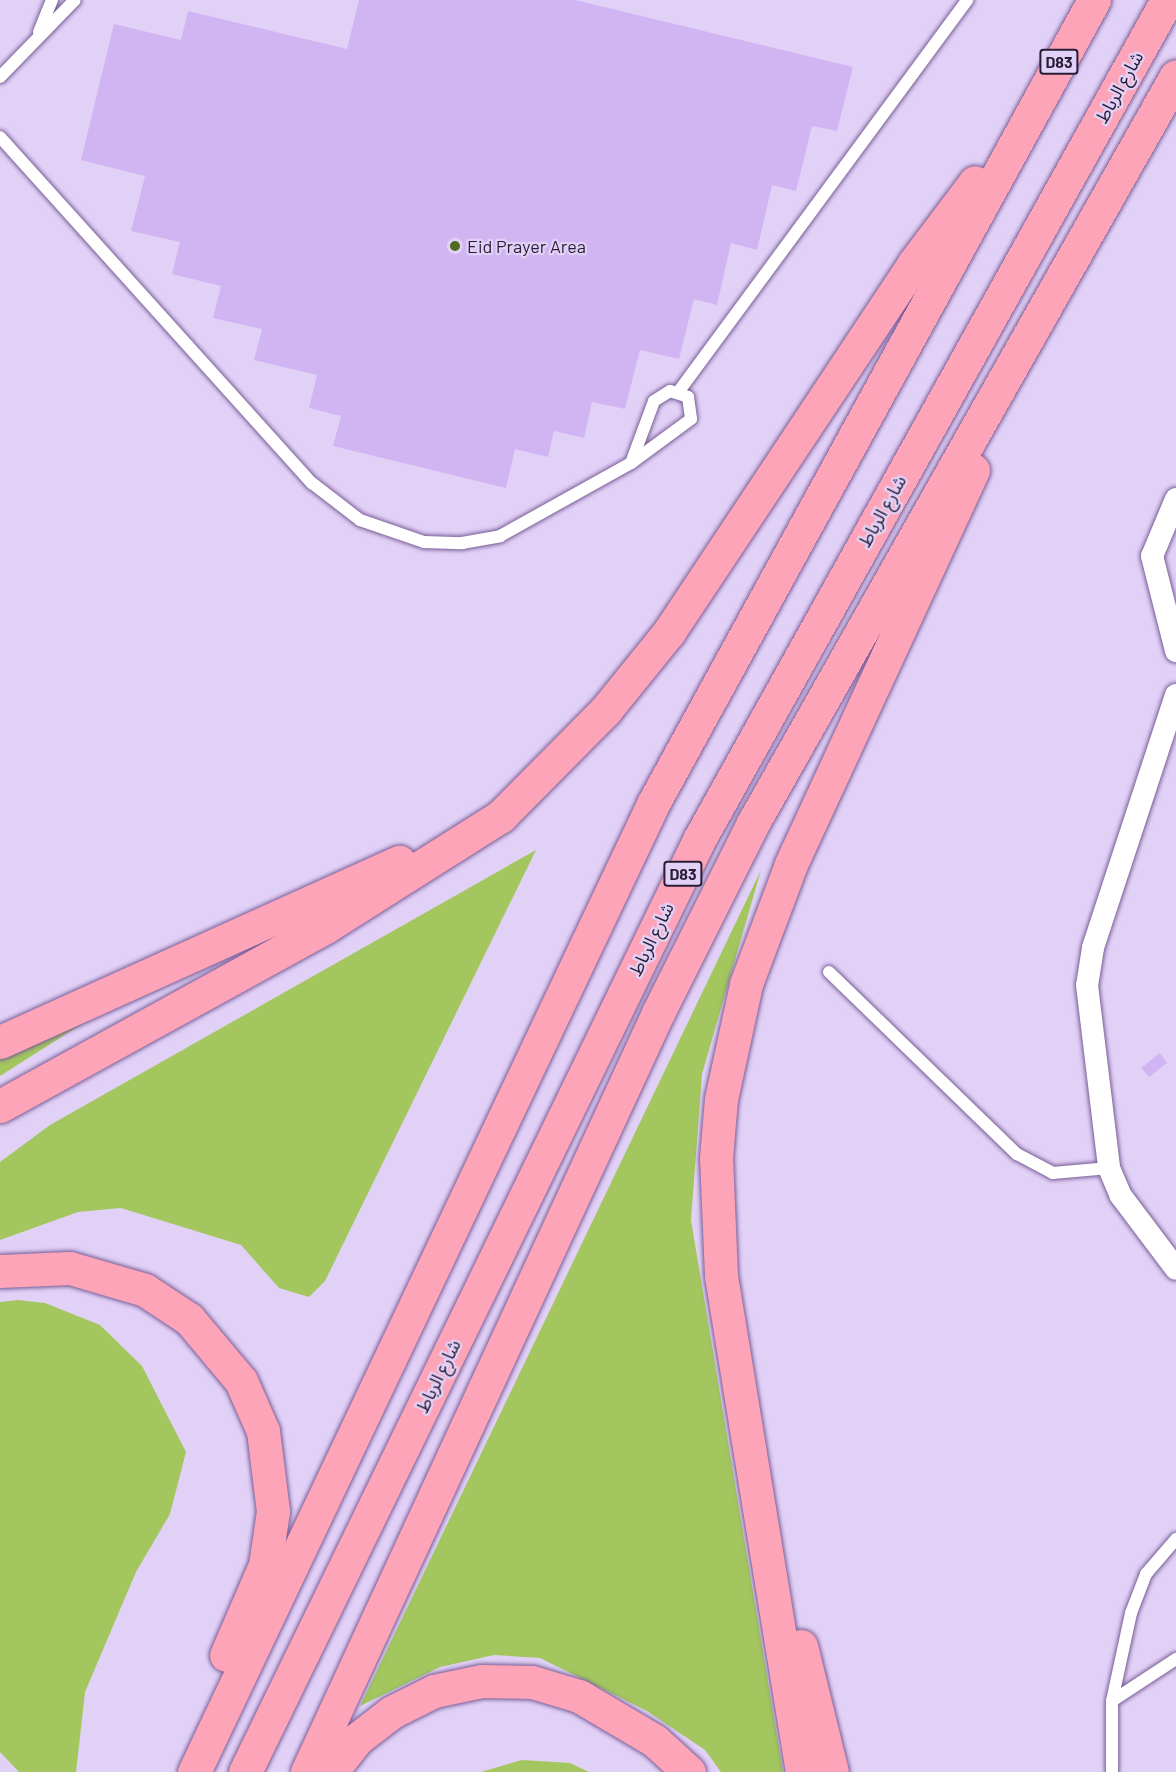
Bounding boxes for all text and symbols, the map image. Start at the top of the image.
street label: شارع الرباط [1091,47,1147,127]
road number: D83 [1038,49,1080,75]
place label: Eid Prayer Area [467,235,586,257]
marker: Eid Prayer Area [448,239,462,253]
street label: شارع الرباط [854,471,910,551]
road number: D83 [662,861,704,887]
street label: شارع الرباط [624,899,678,979]
street label: شارع الرباط [411,1336,465,1416]

